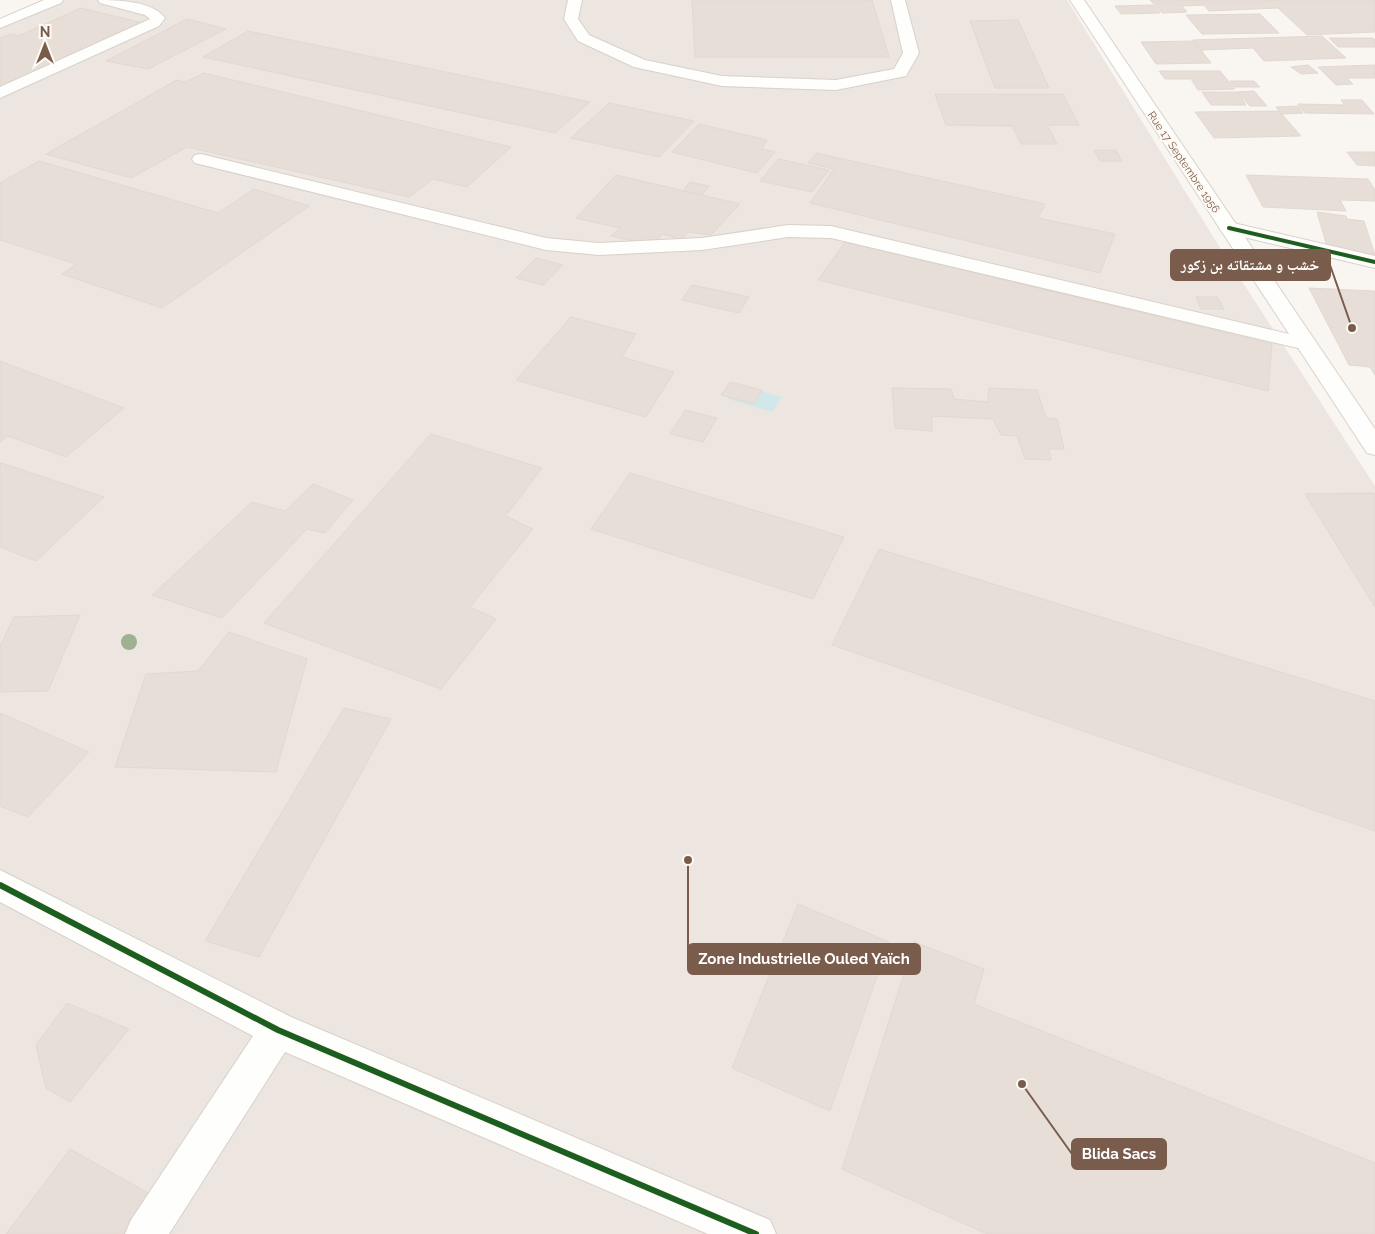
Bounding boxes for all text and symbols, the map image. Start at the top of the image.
north arrow [20,20,70,70]
text: N [40,24,50,40]
street label: Rue 17 Septembre 1956 [1145,109,1223,216]
callout: خشب و مشتقاته بن زكور [1171,250,1330,280]
text: خشب و مشتقاته بن زكور [1180,256,1319,274]
callout: Zone Industrielle Ouled Yaïch [688,944,920,974]
text: Zone Industrielle Ouled Yaïch [698,950,910,968]
callout: Blida Sacs [1072,1139,1166,1169]
text: Blida Sacs [1082,1145,1156,1163]

